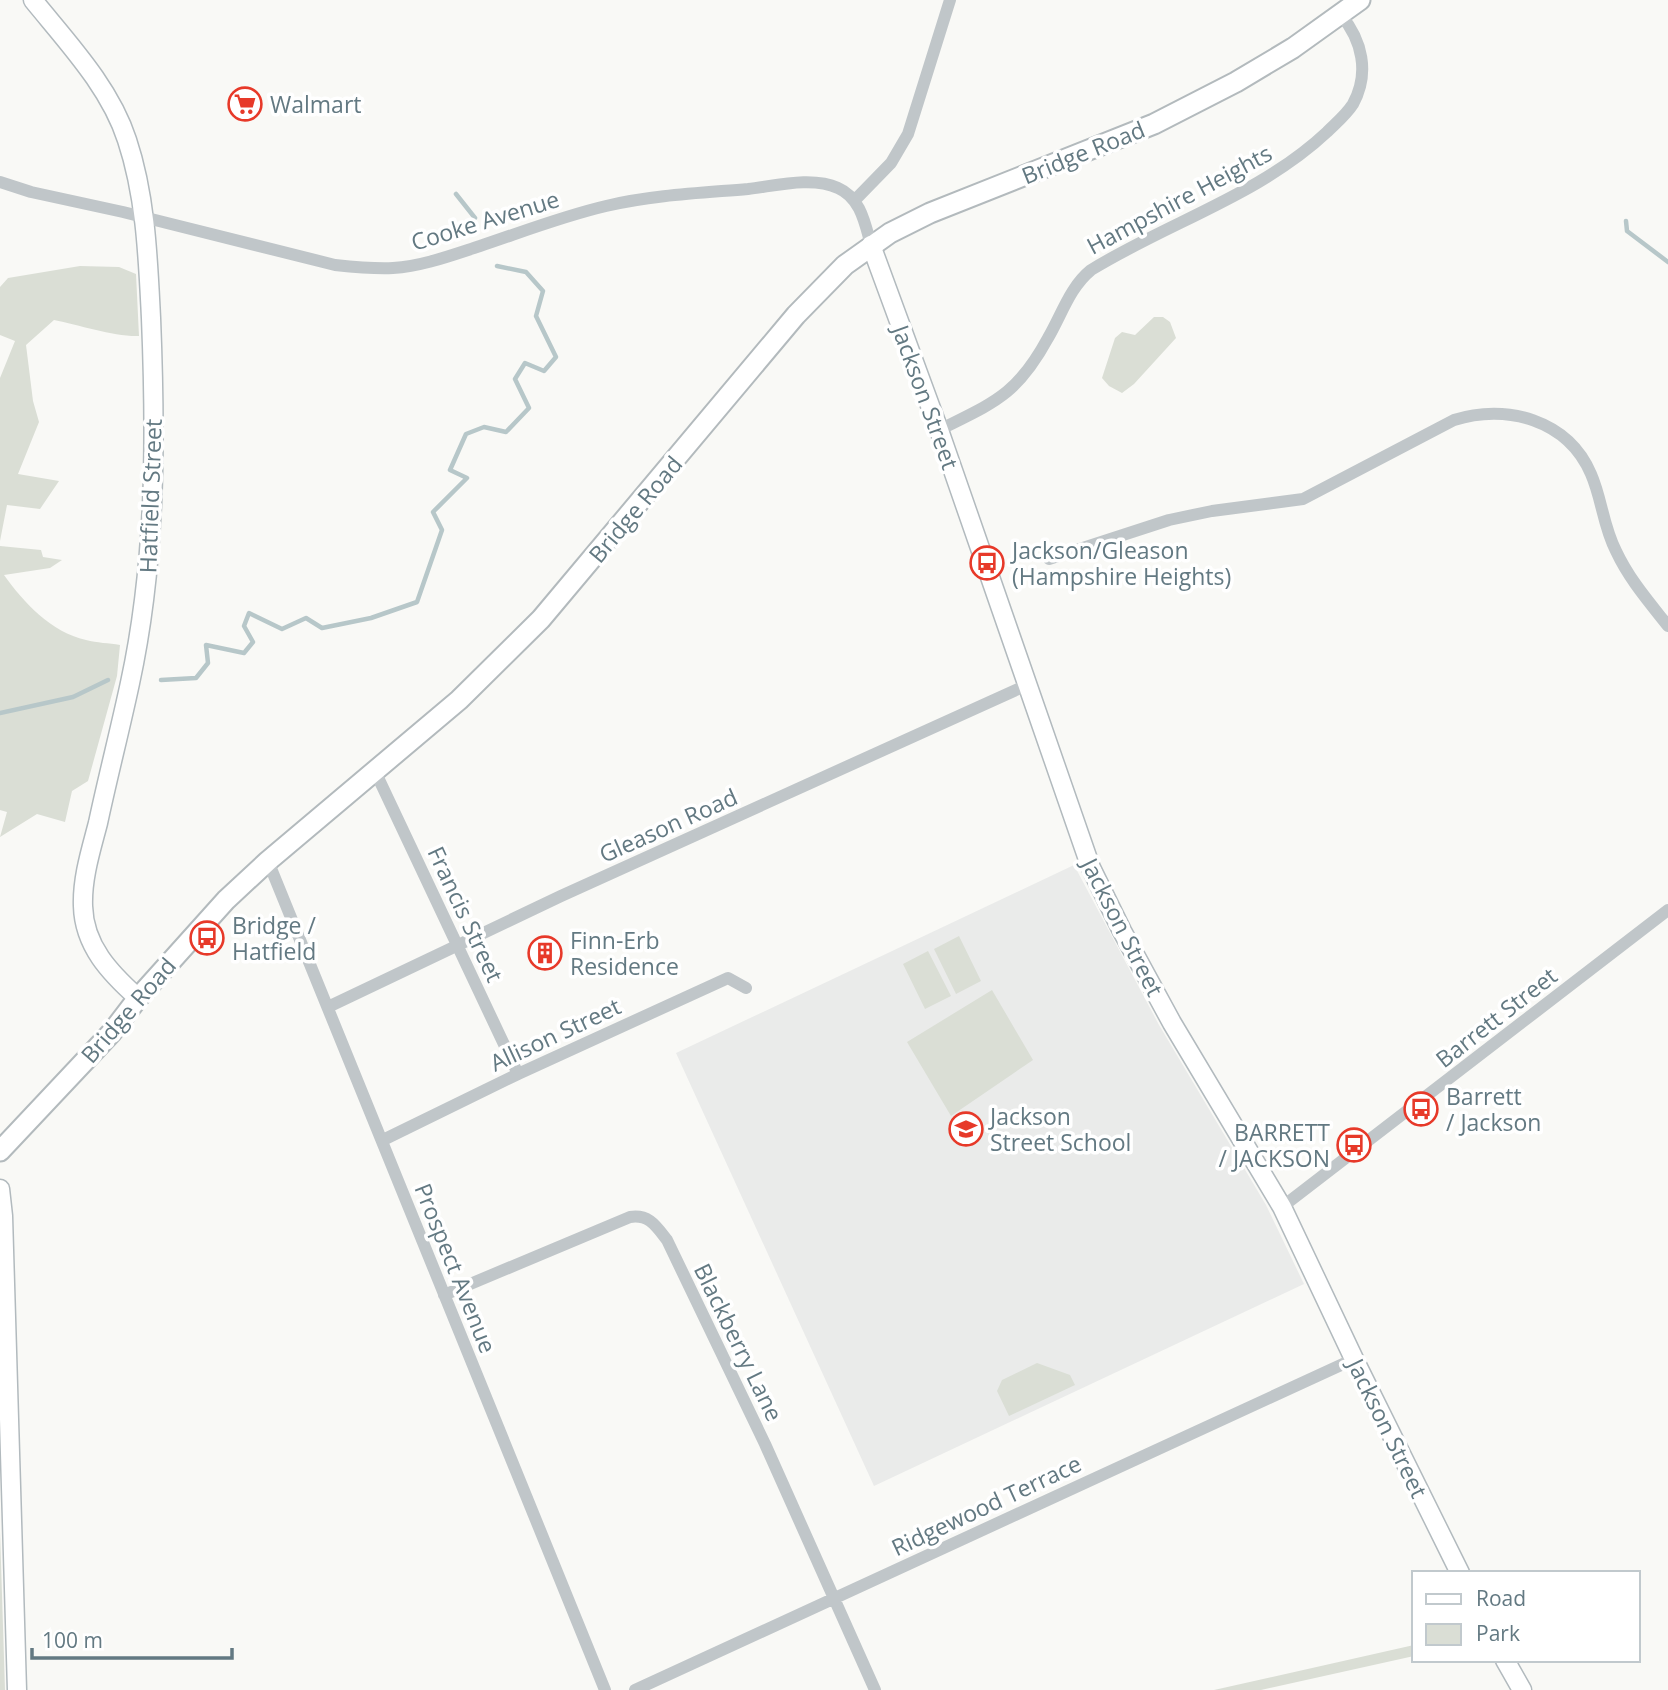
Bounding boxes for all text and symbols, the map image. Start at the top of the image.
supermarket icon: Walmart [226,85,264,123]
place label: Walmart [270,88,362,120]
street label: Bridge Road [1017,113,1149,191]
street label: Hampshire Heights [1081,137,1277,261]
street label: Cooke Avenue [407,182,563,258]
street label: Jackson Street [884,319,967,474]
street label: Hatfield Street [131,418,169,574]
street label: Bridge Road [581,449,689,569]
place label: Jackson/Gleason (Hampshire Heights) [1010,534,1231,592]
bus stop icon: Jackson/Gleason (Hampshire Heights) [968,544,1006,582]
street label: Gleason Road [594,780,742,870]
street label: Francis Street [421,841,511,987]
street label: Jackson Street [1074,851,1172,1002]
place label: Bridge / Hatfield [232,909,317,967]
bus stop icon: Bridge / Hatfield [188,919,226,957]
place label: Finn-Erb Residence [570,924,679,982]
building icon: Finn-Erb Residence [526,934,564,972]
street label: Bridge Road [73,950,183,1070]
street label: Barrett Street [1429,959,1563,1075]
street label: Allison Street [484,990,626,1078]
place label: Barrett / Jackson [1446,1080,1541,1138]
bus stop icon: Barrett / Jackson [1402,1090,1440,1128]
place label: Jackson Street School [988,1100,1131,1158]
school or university icon: Jackson Street School [947,1110,985,1148]
place label: BARRETT / JACKSON [1218,1116,1330,1174]
bus stop icon: BARRETT / JACKSON [1335,1126,1373,1164]
street label: Prospect Avenue [407,1178,505,1358]
street label: Blackberry Lane [687,1258,791,1426]
street label: Jackson Street [1340,1351,1436,1503]
street label: Ridgewood Terrace [886,1447,1086,1563]
legend [1412,1571,1640,1662]
text: Road [1476,1584,1526,1612]
scale bar [32,1616,231,1660]
text: Park [1476,1619,1520,1647]
text: 100 m [42,1626,103,1654]

